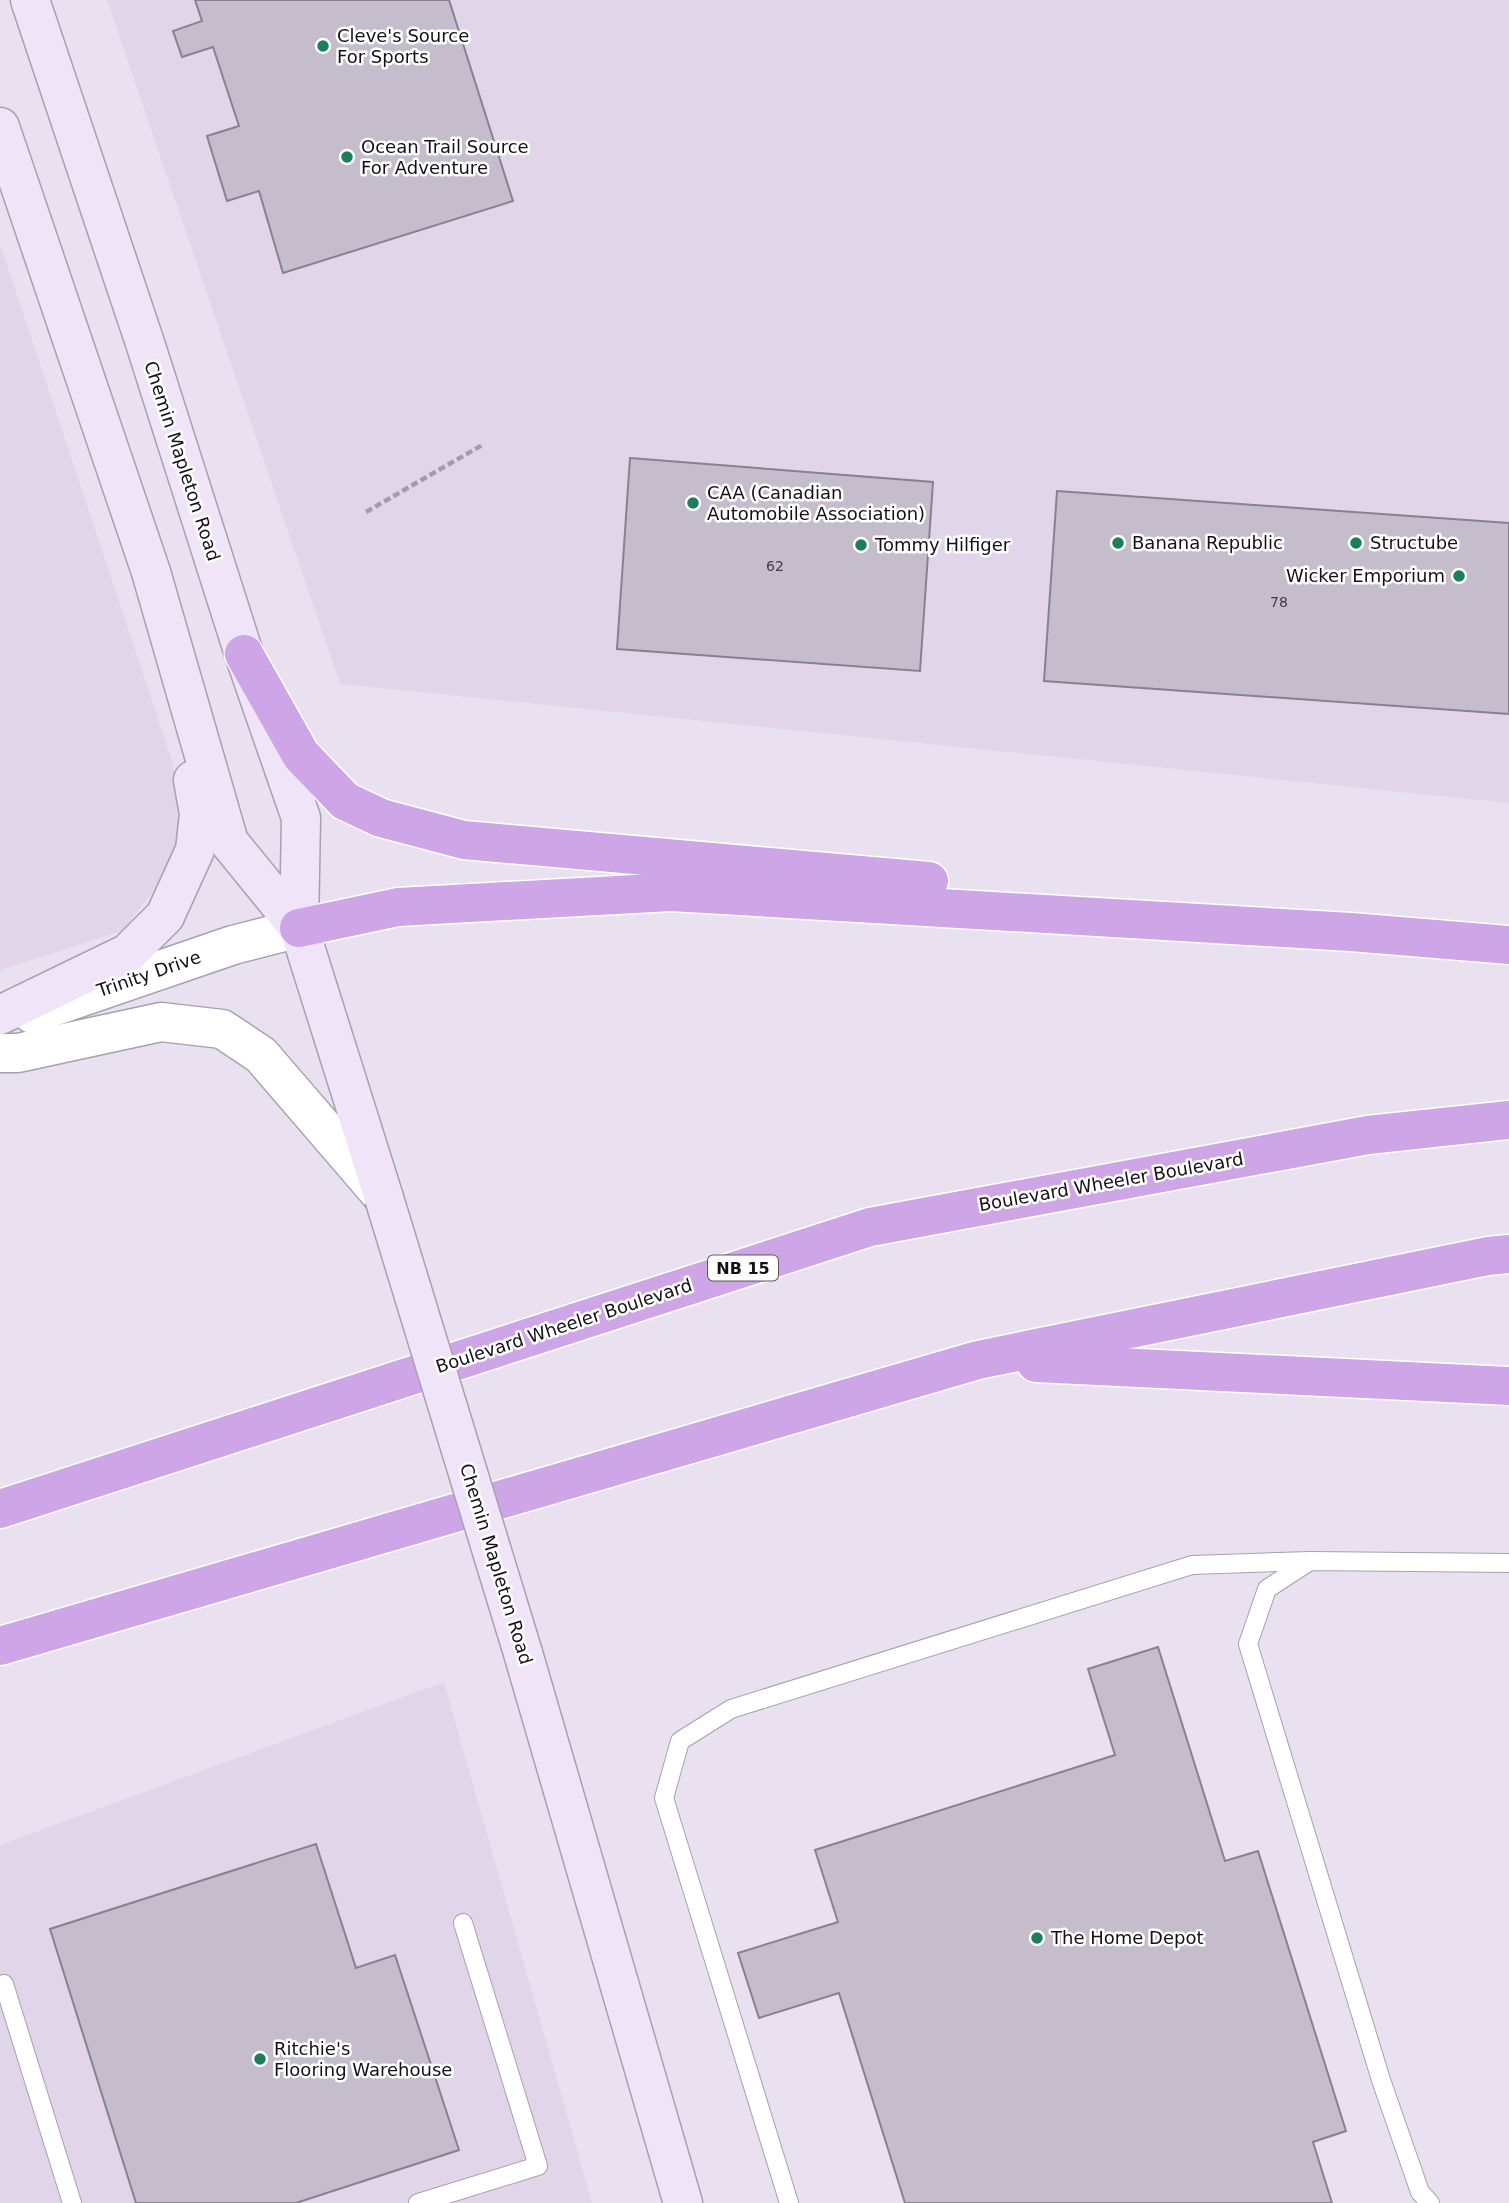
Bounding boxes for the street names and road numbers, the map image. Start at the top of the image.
street label: Chemin Mapleton Road [140,358,225,564]
street label: Trinity Drive [93,946,204,1001]
street label: Boulevard Wheeler Boulevard [977,1148,1245,1215]
road number: NB 15 [708,1256,778,1280]
street label: Boulevard Wheeler Boulevard [433,1274,695,1377]
street label: Chemin Mapleton Road [456,1461,537,1667]

